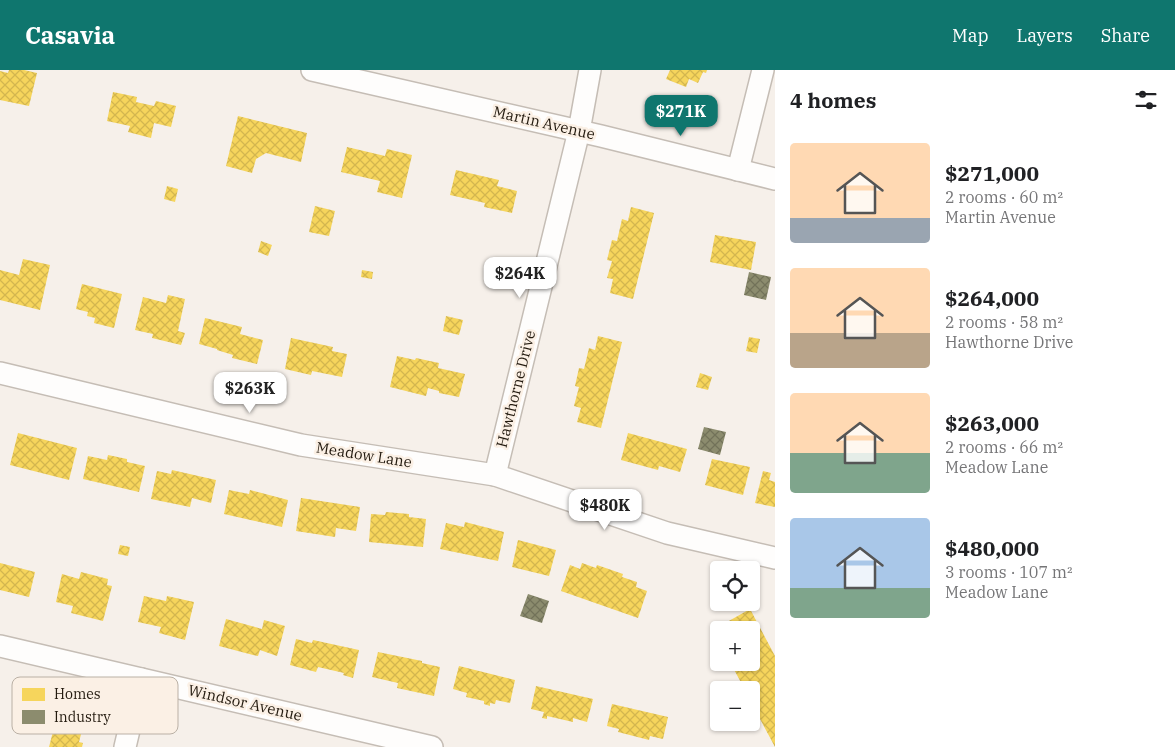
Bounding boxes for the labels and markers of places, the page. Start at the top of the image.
pin: $271K [646,94,716,137]
pin: $264K [485,256,555,299]
pin: $263K [215,372,285,414]
pin: $480K [570,488,640,531]

